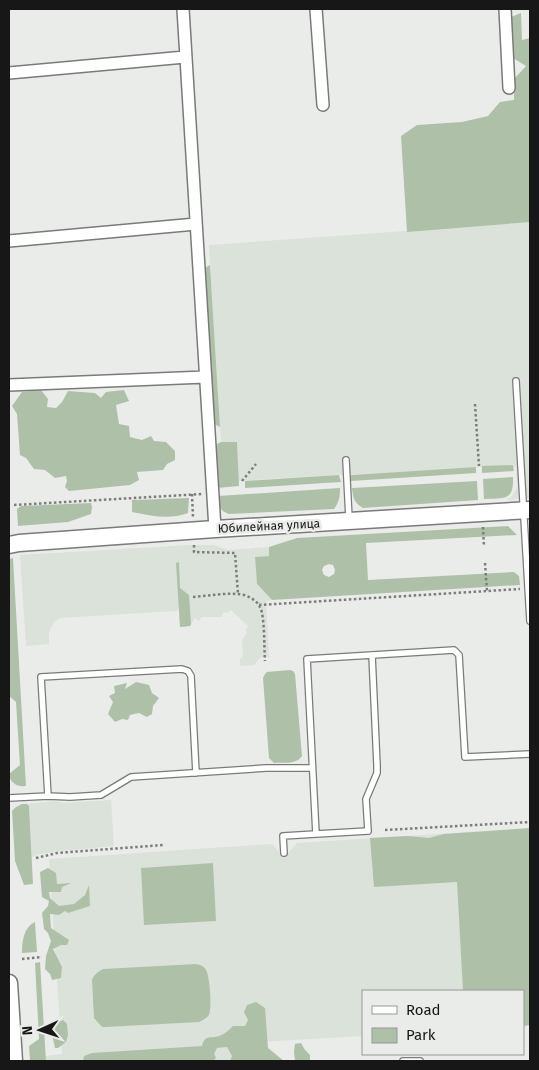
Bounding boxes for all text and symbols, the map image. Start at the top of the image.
street label: Юбилейная улица [217,516,321,536]
legend [362,990,524,1055]
text: Road [406,1001,441,1019]
north arrow [15,1005,65,1055]
text: N [19,1026,36,1036]
text: Park [406,1026,436,1044]

